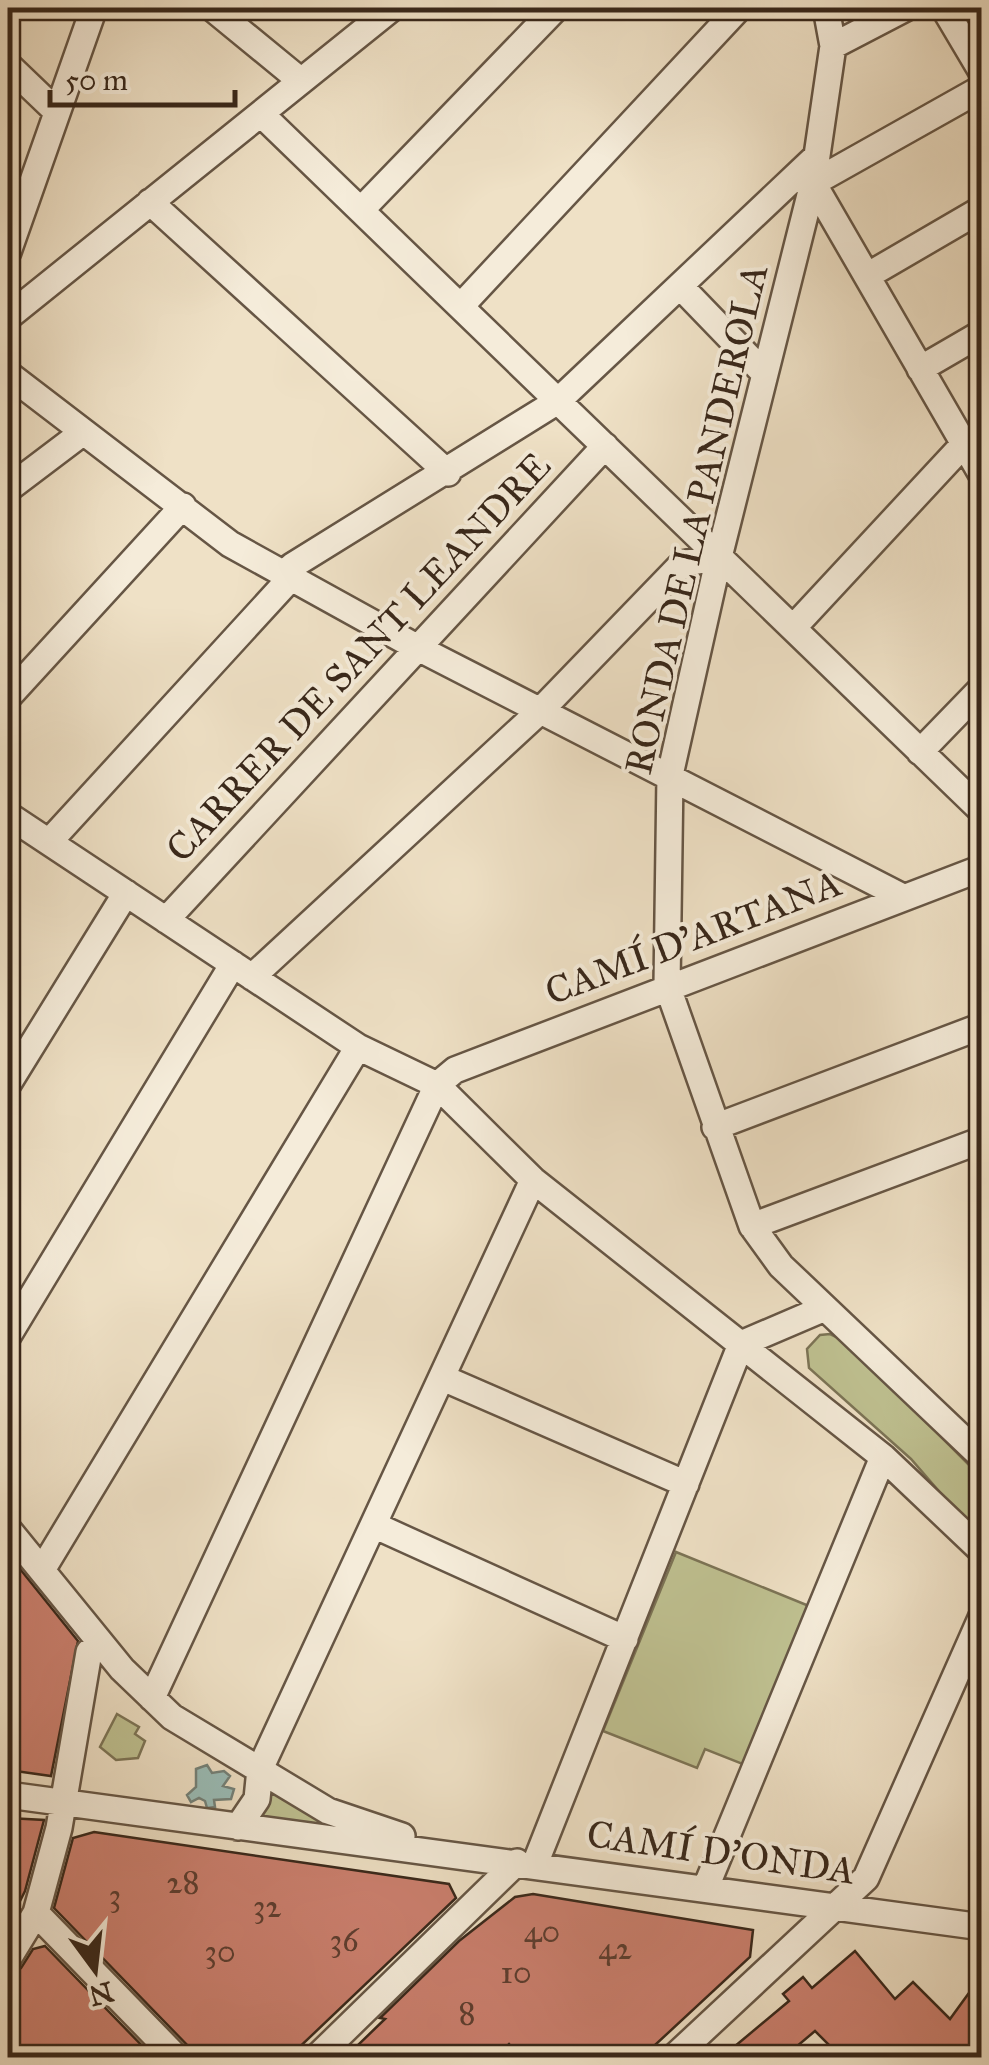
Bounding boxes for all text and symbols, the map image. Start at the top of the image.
scale bar [50,45,235,107]
text: 50 m [65,62,128,98]
street label: RONDA DE LA PANDEROLA [615,259,777,779]
street label: CARRER DE SANT LEANDRE [156,443,560,871]
street label: CAMÍ D'ARTANA [538,858,848,1015]
street label: CAMÍ D'ONDA [584,1809,859,1894]
house number: 28 [167,1863,199,1902]
house number: 3 [109,1876,121,1915]
house number: 32 [253,1887,282,1926]
house number: 40 [524,1912,560,1951]
north arrow [45,1920,145,2020]
house number: 36 [329,1921,360,1960]
house number: 42 [598,1929,632,1968]
house number: 30 [204,1932,236,1971]
house number: 10 [500,1953,532,1992]
text: N [85,1974,117,2014]
house number: 8 [458,1994,476,2033]

